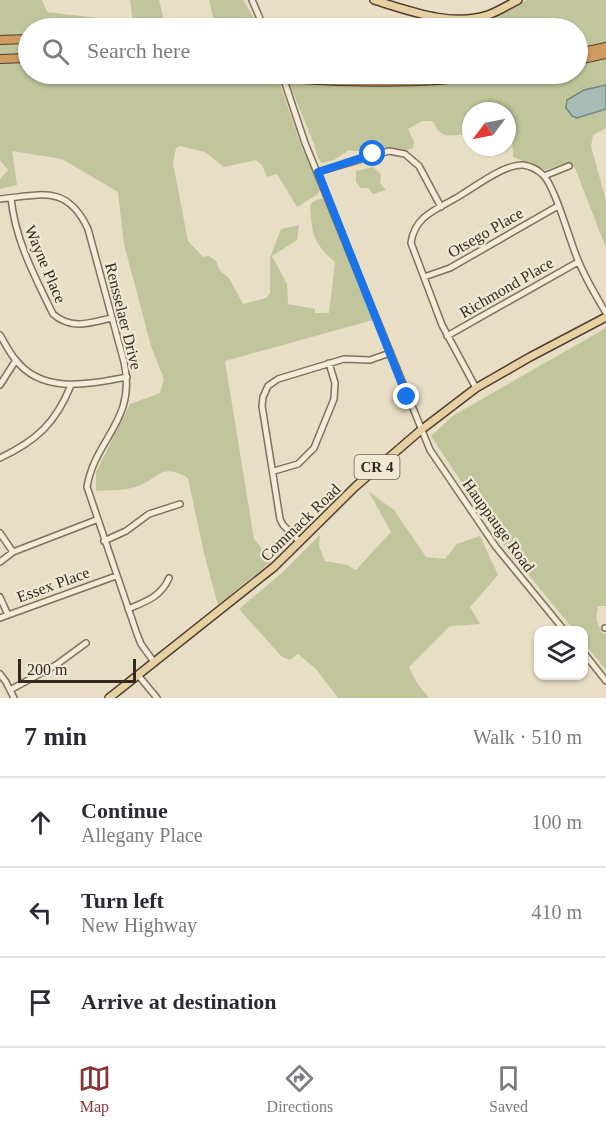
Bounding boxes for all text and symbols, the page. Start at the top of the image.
search box [18,18,588,84]
icon: search [39,35,72,68]
text: Search here [87,38,190,63]
north arrow [462,102,516,156]
route start [359,140,385,166]
street label: Otsego Place [445,204,526,262]
street label: Wayne Place [21,223,70,306]
street label: Richmond Place [456,254,556,321]
street label: Rensselaer Drive [102,261,145,371]
route end [393,383,419,409]
road number: CR 4 [354,455,400,479]
street label: Hauppauge Road [458,476,538,576]
street label: Commack Road [257,480,343,564]
street label: Essex Place [15,563,92,605]
map controls [534,626,588,680]
button: layers [534,626,588,680]
scale bar [18,656,136,684]
text: 200 m [27,661,67,678]
text: 7 min [24,722,87,751]
text: Walk · 510 m [473,726,582,748]
text: Continue [81,798,168,823]
icon: ahead [24,806,57,839]
text: 100 m [531,811,582,833]
text: Allegany Place [81,824,203,846]
text: Turn left [81,888,164,913]
icon: left [24,896,57,929]
text: 410 m [531,901,582,923]
text: New Highway [81,914,197,936]
icon: arrive [24,986,57,1019]
text: Arrive at destination [81,989,277,1014]
tab: Map [78,1062,111,1116]
tab: Directions [267,1062,333,1116]
tab: Saved [489,1062,528,1116]

